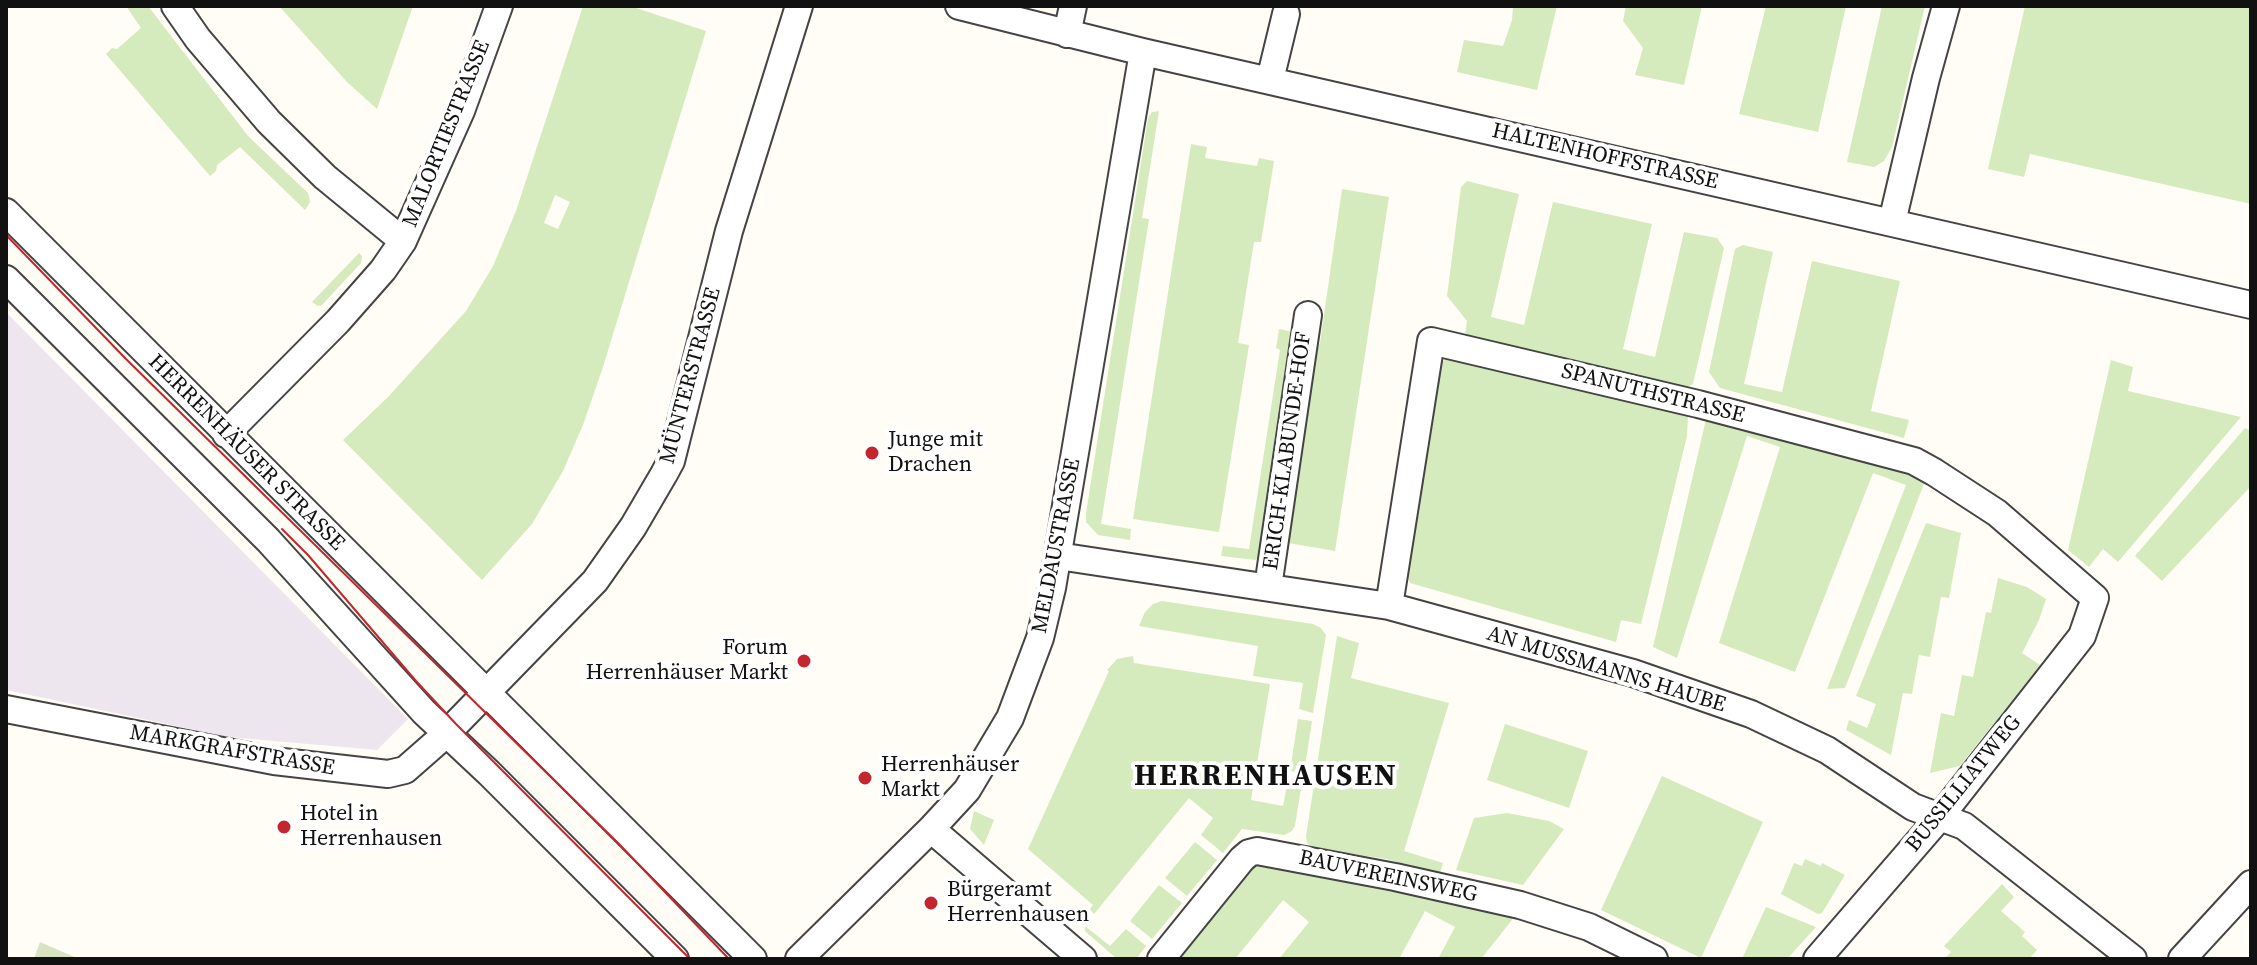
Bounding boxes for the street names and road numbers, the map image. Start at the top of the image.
street label: MALORTIESTRASSE [397,37,497,231]
street label: HALTENHOFFSTRASSE [1489,118,1721,196]
street label: MÜNTERSTRASSE [655,285,727,467]
street label: ERICH-KLABUNDE-HOF [1258,330,1318,572]
street label: HERRENHÄUSER STRASSE [142,349,350,557]
street label: SPANUTHSTRASSE [1558,358,1748,430]
street label: MELDAUSTRASSE [1027,456,1087,636]
street label: AN MUSSMANNS HAUBE [1483,621,1729,719]
street label: BUSSILLIATWEG [1901,710,2027,858]
street label: MARKGRAFSTRASSE [127,720,337,782]
street label: BAUVEREINSWEG [1296,845,1480,909]

